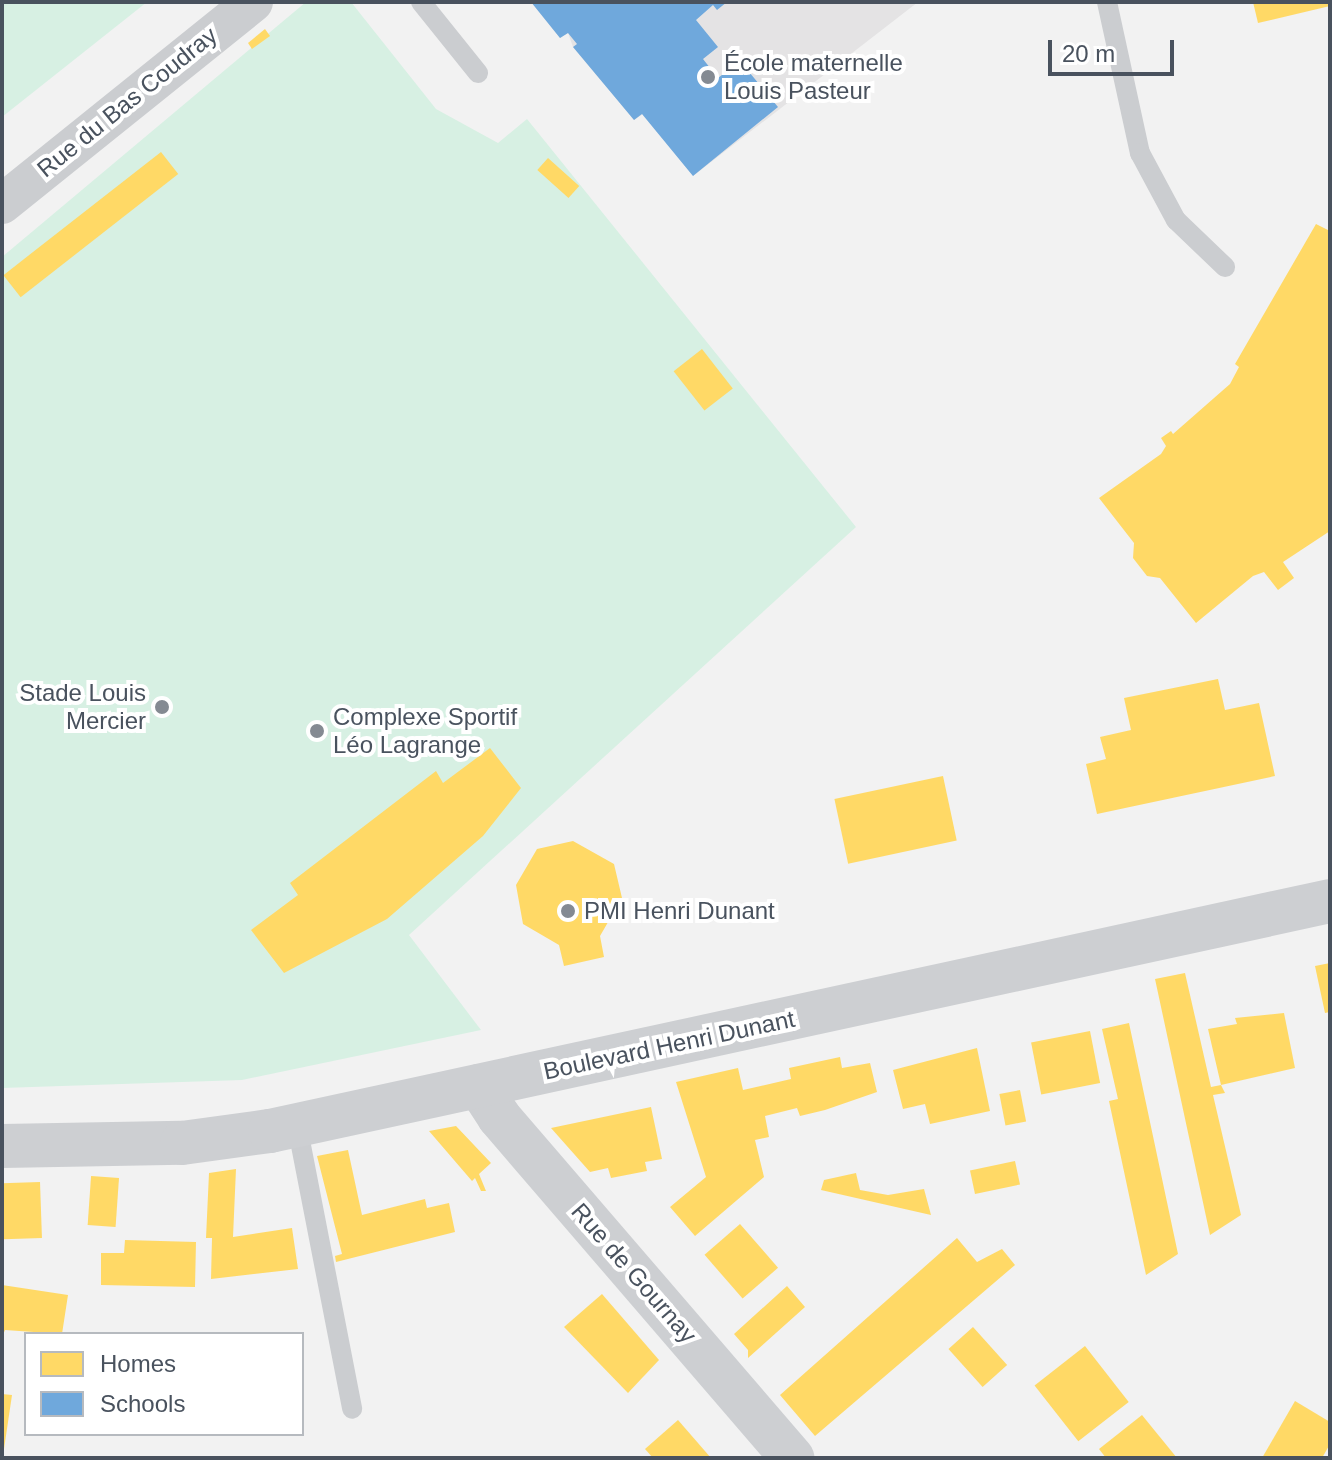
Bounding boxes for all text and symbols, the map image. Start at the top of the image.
street label: Rue du Bas Coudray [31,21,223,183]
scale bar [1052,24,1178,74]
text: 20 m [1062,40,1115,67]
place label: École maternelle Louis Pasteur [724,49,903,105]
marker: École maternelle Louis Pasteur [699,68,717,86]
place label: Stade Louis Mercier [19,679,146,735]
marker: Stade Louis Mercier [153,698,171,716]
place label: Complexe Sportif Léo Lagrange [333,703,517,759]
marker: Complexe Sportif Léo Lagrange [308,722,326,740]
place label: PMI Henri Dunant [584,897,775,925]
marker: PMI Henri Dunant [559,902,577,920]
street label: Boulevard Henri Dunant [541,1004,797,1086]
street label: Rue de Gournay [565,1197,703,1349]
legend [24,1332,304,1436]
text: Homes [100,1350,176,1377]
text: Schools [100,1390,185,1417]

